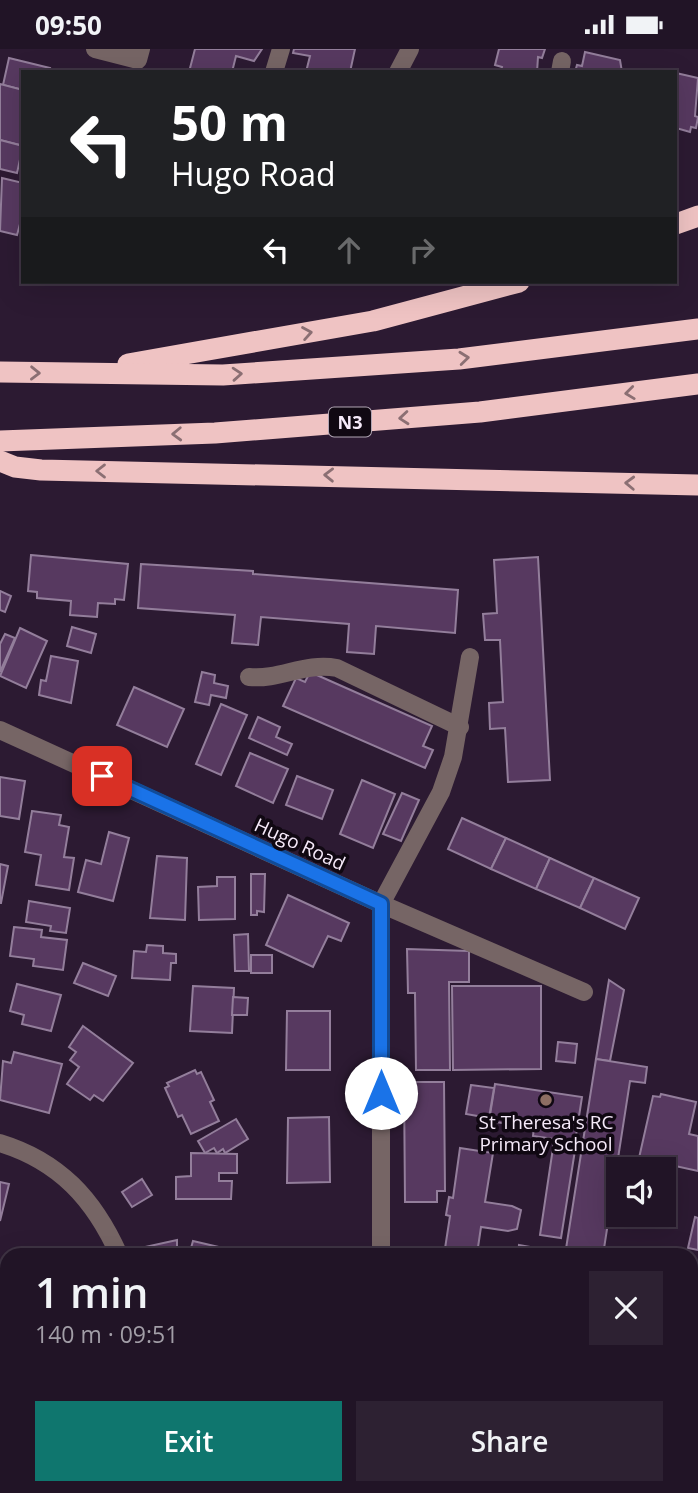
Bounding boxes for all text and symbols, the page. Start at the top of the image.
text: 09:50 [35,7,102,43]
text: 50 m [171,89,288,155]
icon: left [56,98,147,189]
text: Hugo Road [171,152,336,195]
icon: left [257,231,295,269]
icon: ahead [330,231,368,269]
icon: right [403,231,441,269]
one-way arrow [301,326,313,341]
one-way arrow [459,351,470,366]
one-way arrow [30,365,41,380]
one-way arrow [232,367,243,382]
one-way arrow [624,385,636,400]
road number: N3 [329,407,371,437]
one-way arrow [398,410,409,425]
one-way arrow [172,427,183,442]
one-way arrow [96,463,106,479]
one-way arrow [323,467,334,482]
one-way arrow [624,475,635,491]
pin [72,746,132,806]
icon: arrive [83,757,121,795]
street label: Hugo Road [250,812,350,876]
position arrow [344,1056,418,1130]
marker: St Theresa's RC Primary School [538,1092,554,1108]
place label: St Theresa's RC Primary School [479,1109,613,1157]
map controls [606,1157,676,1227]
button: sound [606,1157,676,1227]
text: 1 min [35,1263,148,1320]
button: close [589,1271,663,1345]
text: 140 m · 09:51 [35,1318,178,1350]
button: Exit [35,1401,342,1481]
button: Share [356,1401,663,1481]

